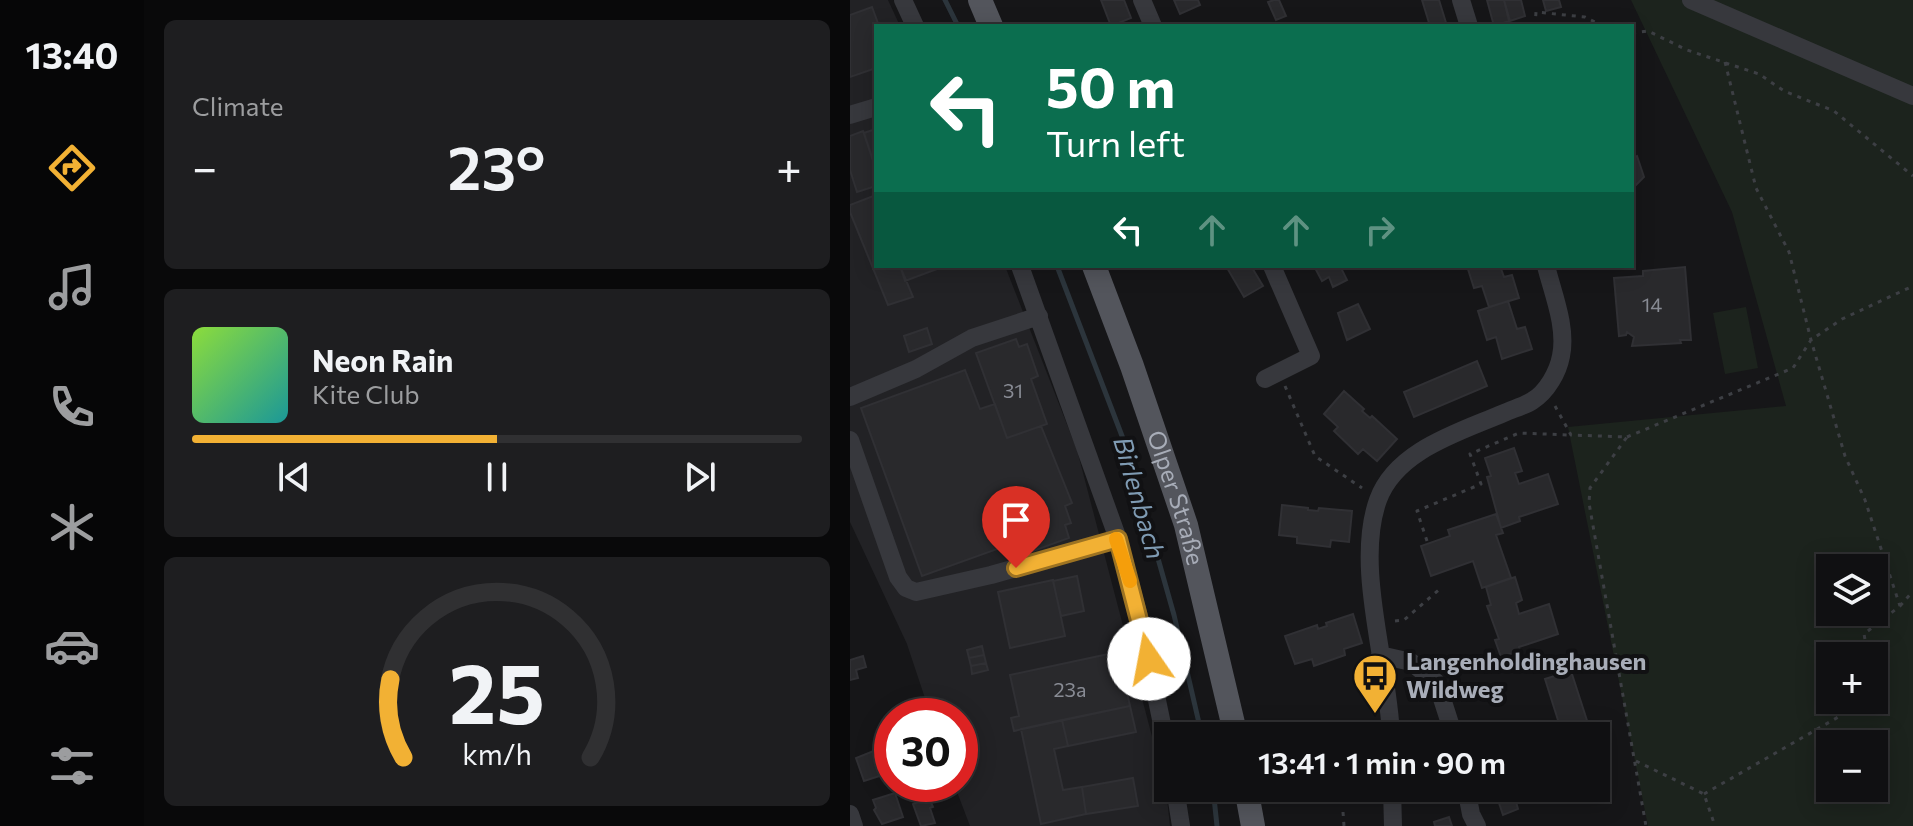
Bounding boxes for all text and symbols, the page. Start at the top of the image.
text: 13:40 [26,32,118,76]
text: 50 m [1046,51,1175,120]
icon: left [914,56,1018,160]
text: Climate [192,90,284,121]
text: Turn left [1046,120,1185,164]
text: 23° [448,129,546,202]
text: − [192,139,217,193]
text: + [776,139,802,193]
icon: directions [44,140,100,196]
icon: left [1106,208,1150,252]
icon: ahead [1190,208,1234,252]
icon: ahead [1274,208,1318,252]
icon: right [1358,208,1402,252]
icon: music [44,259,100,315]
house number: 14 [1642,292,1662,316]
text: Neon Rain [312,341,453,378]
text: Kite Club [312,378,420,409]
house number: 31 [1003,378,1023,402]
icon: phone [44,379,100,435]
street label: Olper Straße [1142,426,1211,568]
water label: Birlenbach [1108,433,1173,562]
icon: previous [272,455,316,499]
icon: pause [475,455,519,499]
icon: next [678,455,722,499]
pin [982,486,1050,568]
icon: arrive [994,498,1038,542]
icon: climate [44,499,100,555]
map controls [1816,554,1888,802]
button: layers [1816,554,1888,626]
position arrow [1107,617,1191,701]
icon: car [44,618,100,674]
text: 25 [449,638,545,740]
button: + [1816,642,1888,714]
place label: Langenholdinghausen Wildweg [1406,646,1646,703]
bus stop icon: Langenholdinghausen Wildweg [1351,652,1399,715]
house number: 23a [1054,677,1086,701]
speed limit sign: 30 [874,698,978,802]
button: − [1816,730,1888,802]
text: km/h [462,736,532,771]
icon: filters [44,738,100,794]
text: 13:41 · 1 min · 90 m [1258,743,1506,780]

